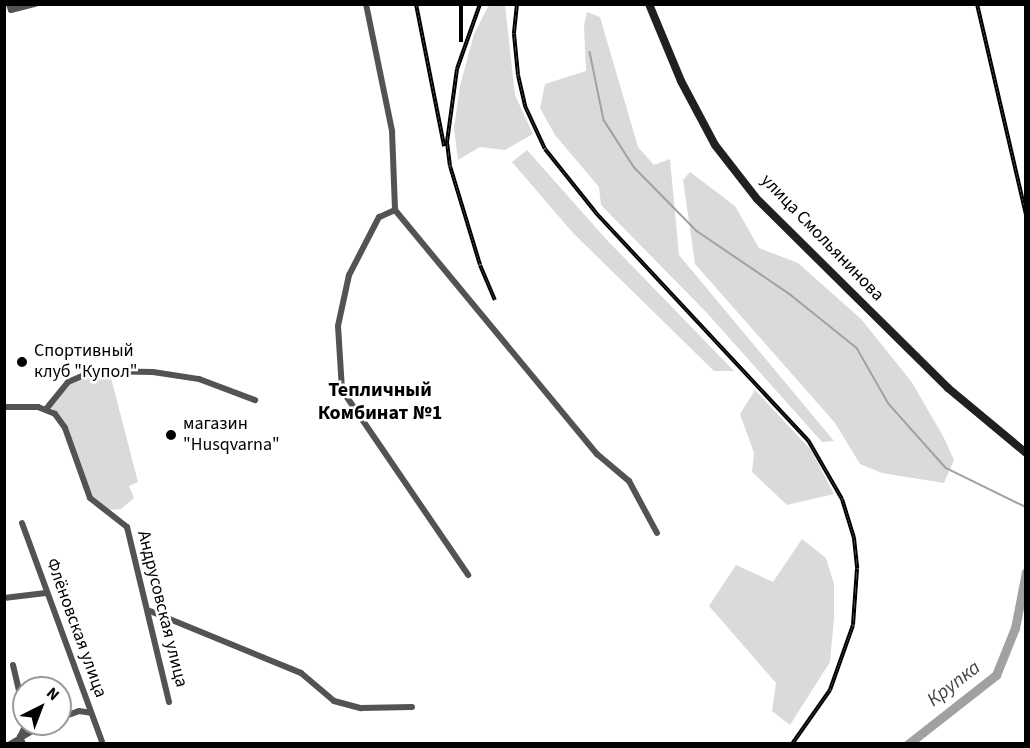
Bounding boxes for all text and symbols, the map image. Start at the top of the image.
street label: улица Смольянинова [756,170,888,306]
place label: Спортивный клуб "Купол" [34,341,137,384]
marker: Спортивный клуб "Купол" [15,355,29,369]
district label: Тепличный Комбинат №1 [318,379,442,426]
place label: магазин "Husqvarna" [183,414,280,456]
marker: магазин "Husqvarna" [164,428,178,442]
street label: Андрусовская улица [132,528,192,690]
street label: Флёновская улица [41,555,111,701]
water label: Крупка [923,656,985,712]
north arrow [12,676,72,736]
text: N [41,682,64,706]

